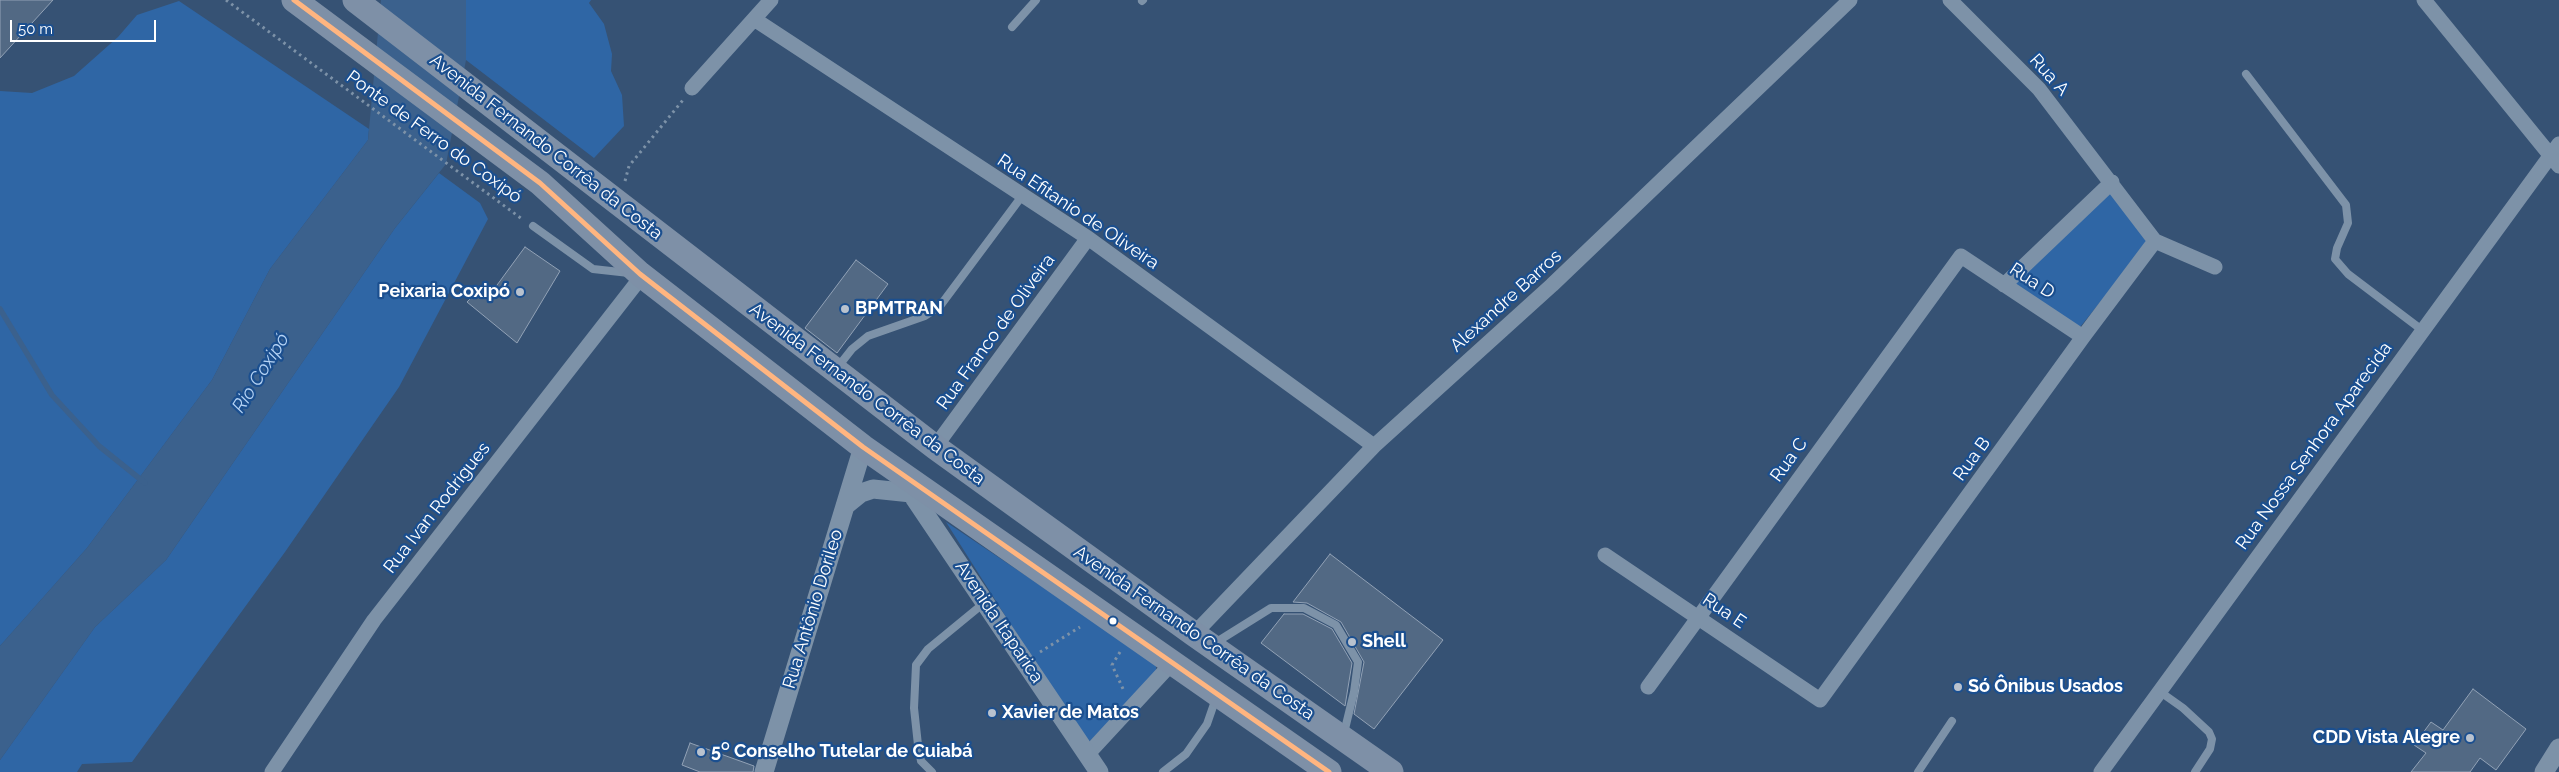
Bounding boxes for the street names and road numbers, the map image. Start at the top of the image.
street label: Avenida Fernando Corrêa da Costa [425,49,667,245]
street label: Rua A [2025,50,2073,100]
street label: Ponte de Ferro do Coxipó [342,66,526,208]
street label: Rua Efitanio de Oliveira [993,150,1163,274]
street label: Alexandre Barros [1446,245,1566,357]
street label: Rua Franco de Oliveira [932,250,1060,414]
street label: Rua D [2005,258,2059,304]
street label: Avenida Fernando Corrêa da Costa [745,298,989,490]
street label: Rua Nossa Senhora Aparecida [2231,338,2397,554]
street label: Rua B [1949,433,1995,485]
street label: Rua C [1766,434,1812,486]
street label: Rua Ivan Rodrigues [379,438,495,578]
street label: Rua Antônio Dorileo [778,527,848,691]
street label: Avenida Fernando Corrêa da Costa [1069,541,1319,725]
street label: Avenida Itaparica [950,557,1048,687]
street label: Rua E [1698,589,1750,633]

